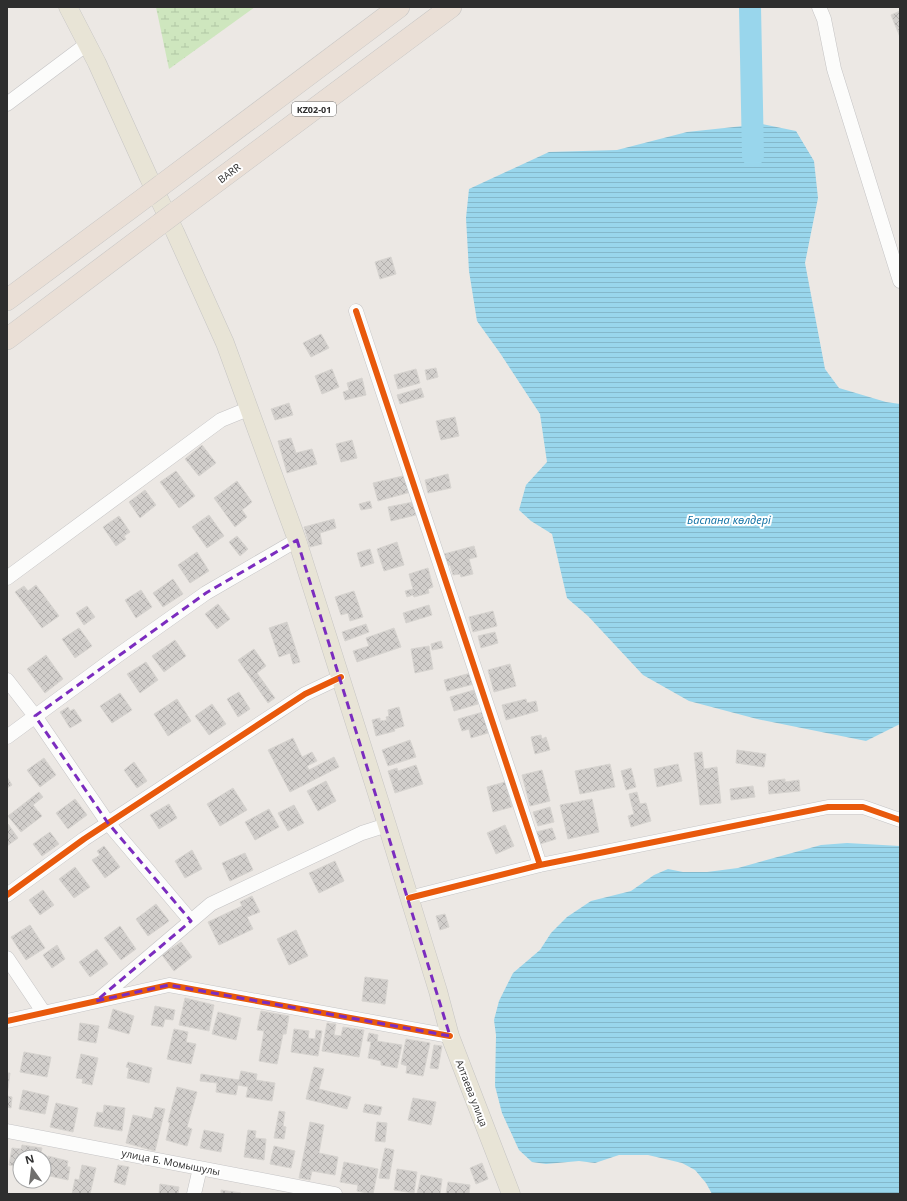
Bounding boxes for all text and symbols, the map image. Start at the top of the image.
road number: KZ02-01 [292,102,336,116]
street label: BARR [215,160,243,186]
water label: Баспана көлдері [687,512,771,527]
street label: Алтаева улица [453,1057,491,1129]
street label: улица Б. Момышулы [120,1146,222,1178]
north arrow [12,1149,52,1189]
text: N [23,1150,36,1167]

